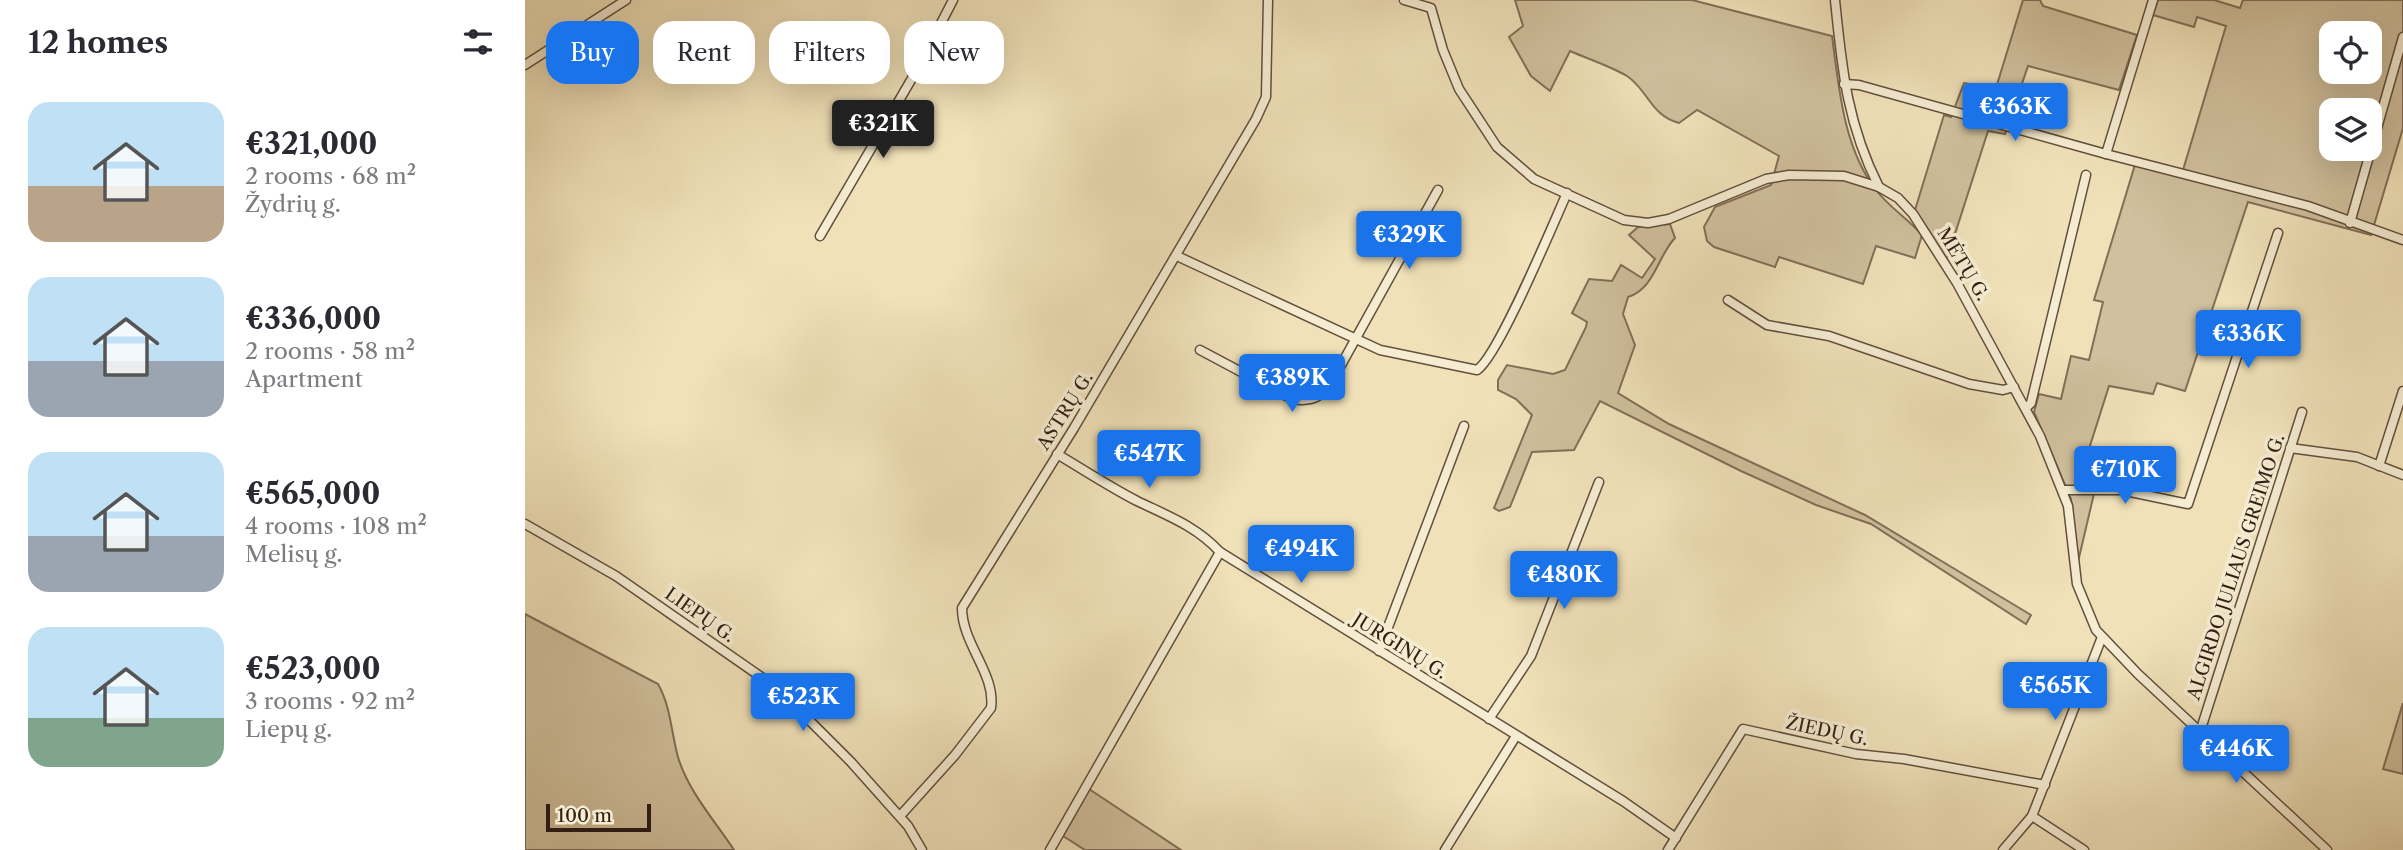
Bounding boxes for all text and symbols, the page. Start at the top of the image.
chip: Buy [546,21,639,84]
chip: Rent [653,21,755,84]
chip: Filters [769,21,890,84]
chip: New [904,21,1004,84]
map controls [2319,21,2382,161]
button: locate [2319,21,2382,84]
icon: filters [459,23,497,61]
text: 12 homes [28,24,168,61]
pin: €363K [1966,83,2064,143]
text: €363K [1979,92,2051,120]
button: layers [2319,98,2382,161]
pin: €321K [834,100,932,160]
text: €321K [848,109,918,137]
text: €321,000 [245,125,377,162]
icon: home [84,130,168,214]
text: 2 rooms · 68 m² [245,162,416,190]
text: Žydrių g. [245,190,341,218]
pin: €329K [1360,212,1458,271]
text: €329K [1372,220,1446,248]
street label: MĖTŲ G. [1933,223,1994,305]
text: €336,000 [245,300,381,337]
icon: home [84,305,168,389]
pin: €336K [2199,310,2297,370]
text: €336K [2212,319,2284,347]
text: 2 rooms · 58 m² [245,337,415,365]
pin: €389K [1243,354,1341,414]
text: €389K [1255,363,1329,391]
text: Apartment [245,365,363,393]
street label: ASTRŲ G. [1032,368,1098,455]
pin: €547K [1100,430,1198,490]
street label: ALGIRDO JULIAUS GREIMO G. [2182,431,2289,704]
text: €547K [1113,439,1185,467]
pin: €710K [2076,447,2174,506]
text: €710K [2090,455,2160,483]
text: €565,000 [245,475,380,512]
icon: home [84,480,168,564]
text: 4 rooms · 108 m² [245,512,427,540]
pin: €494K [1252,526,1350,585]
text: €494K [1264,534,1338,562]
text: Melisų g. [245,540,343,568]
pin: €480K [1515,552,1613,611]
text: €480K [1526,560,1602,588]
street label: LIEPŲ G. [661,583,739,647]
street label: JURGINŲ G. [1346,607,1451,684]
text: €523,000 [245,650,381,687]
icon: home [84,655,168,739]
pin: €565K [2006,662,2104,722]
text: €565K [2019,671,2091,699]
pin: €523K [754,674,852,733]
text: €523K [767,682,839,710]
text: 3 rooms · 92 m² [245,687,415,715]
street label: ŽIEDŲ G. [1784,710,1871,750]
text: Liepų g. [245,715,332,743]
pin: €446K [2187,726,2285,785]
text: €446K [2199,734,2273,762]
scale bar [546,801,651,833]
text: 100 m [557,804,612,827]

